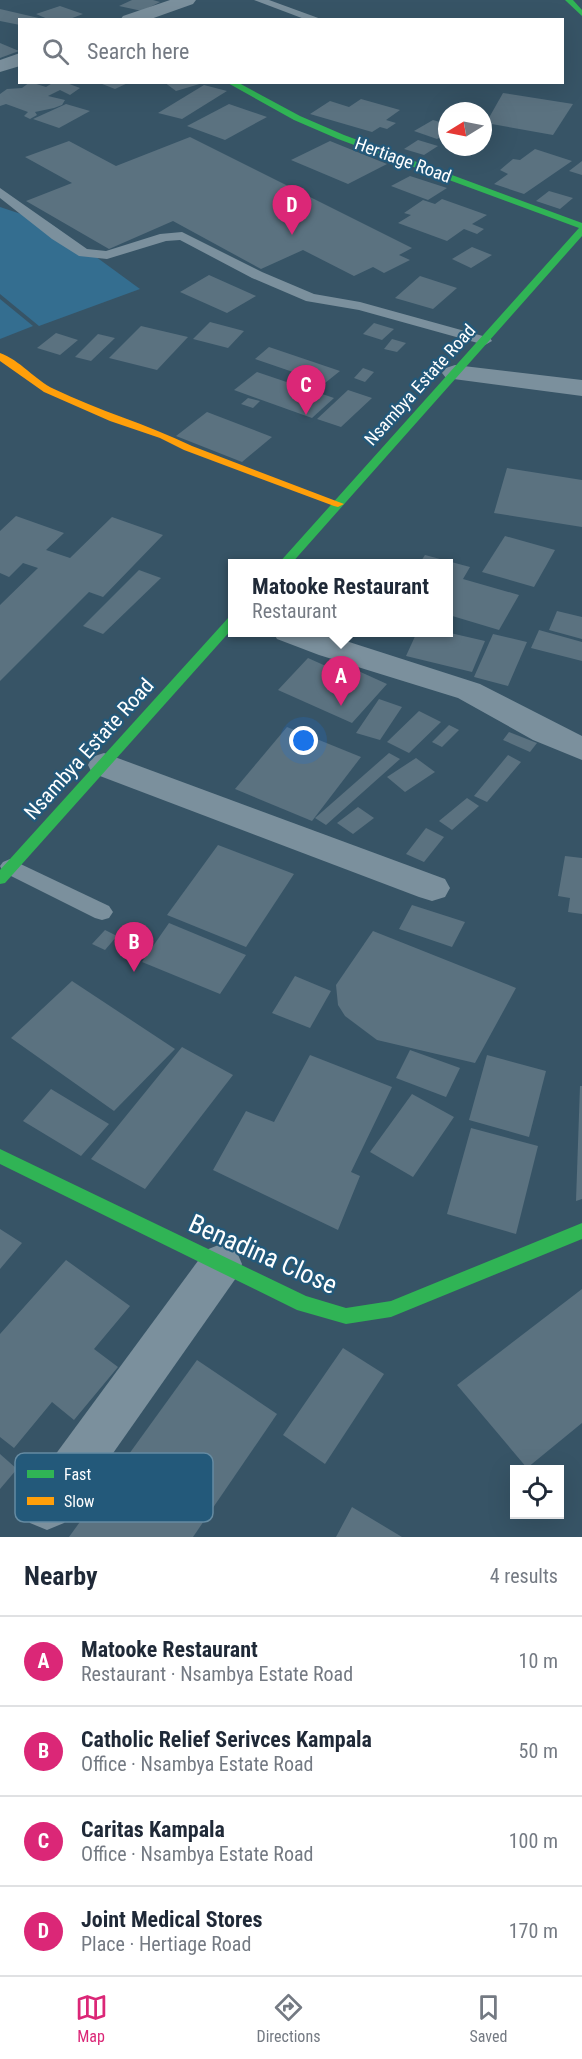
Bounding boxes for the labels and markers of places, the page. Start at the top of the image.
pin: D [272,186,312,235]
pin: C [286,366,326,415]
pin: A [322,656,360,706]
pin: B [114,922,154,972]

